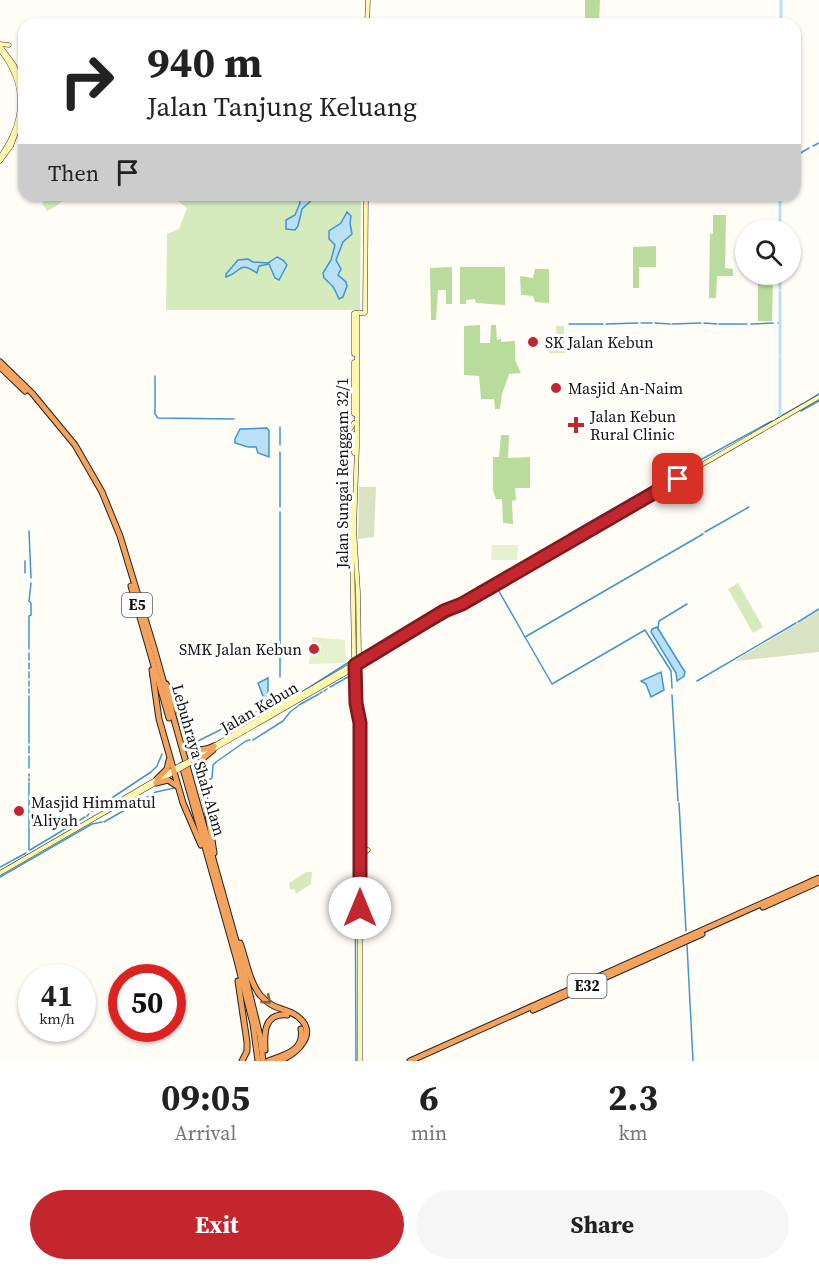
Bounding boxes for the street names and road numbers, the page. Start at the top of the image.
street label: Jalan Sungai Renggam 32/1 [331,377,353,570]
road number: E5 [122,593,152,617]
street label: Jalan Kebun [215,676,302,739]
street label: Lebuhraya Shah Alam [167,682,231,838]
road number: E32 [568,974,606,998]

